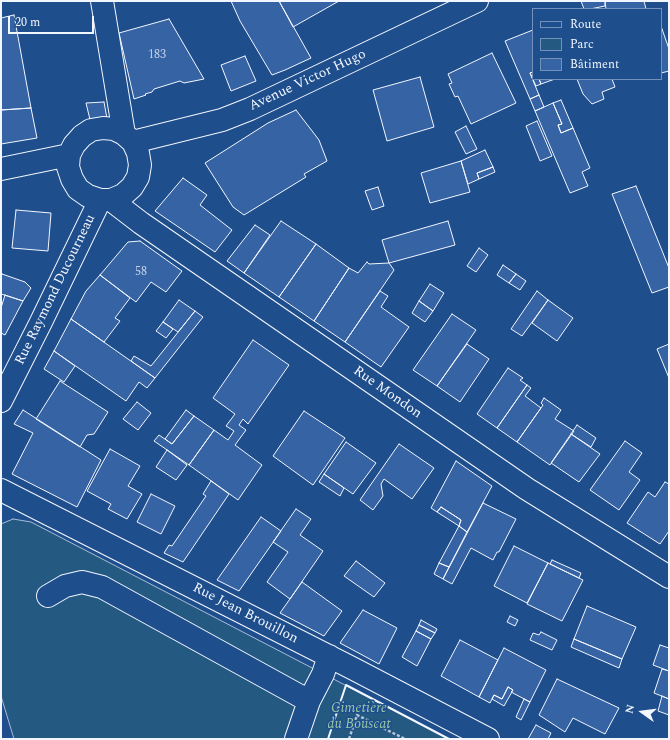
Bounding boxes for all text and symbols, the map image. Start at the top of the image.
scale bar [10,8,96,34]
legend [532,8,662,80]
text: 20 m [15,13,40,32]
text: Route [570,15,601,34]
text: Parc [570,35,594,54]
street label: Avenue Victor Hugo [247,47,369,115]
house number: 183 [148,49,166,63]
text: Bâtiment [570,55,619,74]
street label: Rue Raymond Ducourneau [12,212,100,368]
house number: 58 [135,266,147,280]
street label: Rue Mondon [349,363,425,423]
street label: Rue Jean Brouillon [189,580,301,648]
north arrow [622,692,662,732]
park label: Cimetière du Bouscat [327,701,391,734]
text: N [621,703,639,715]

